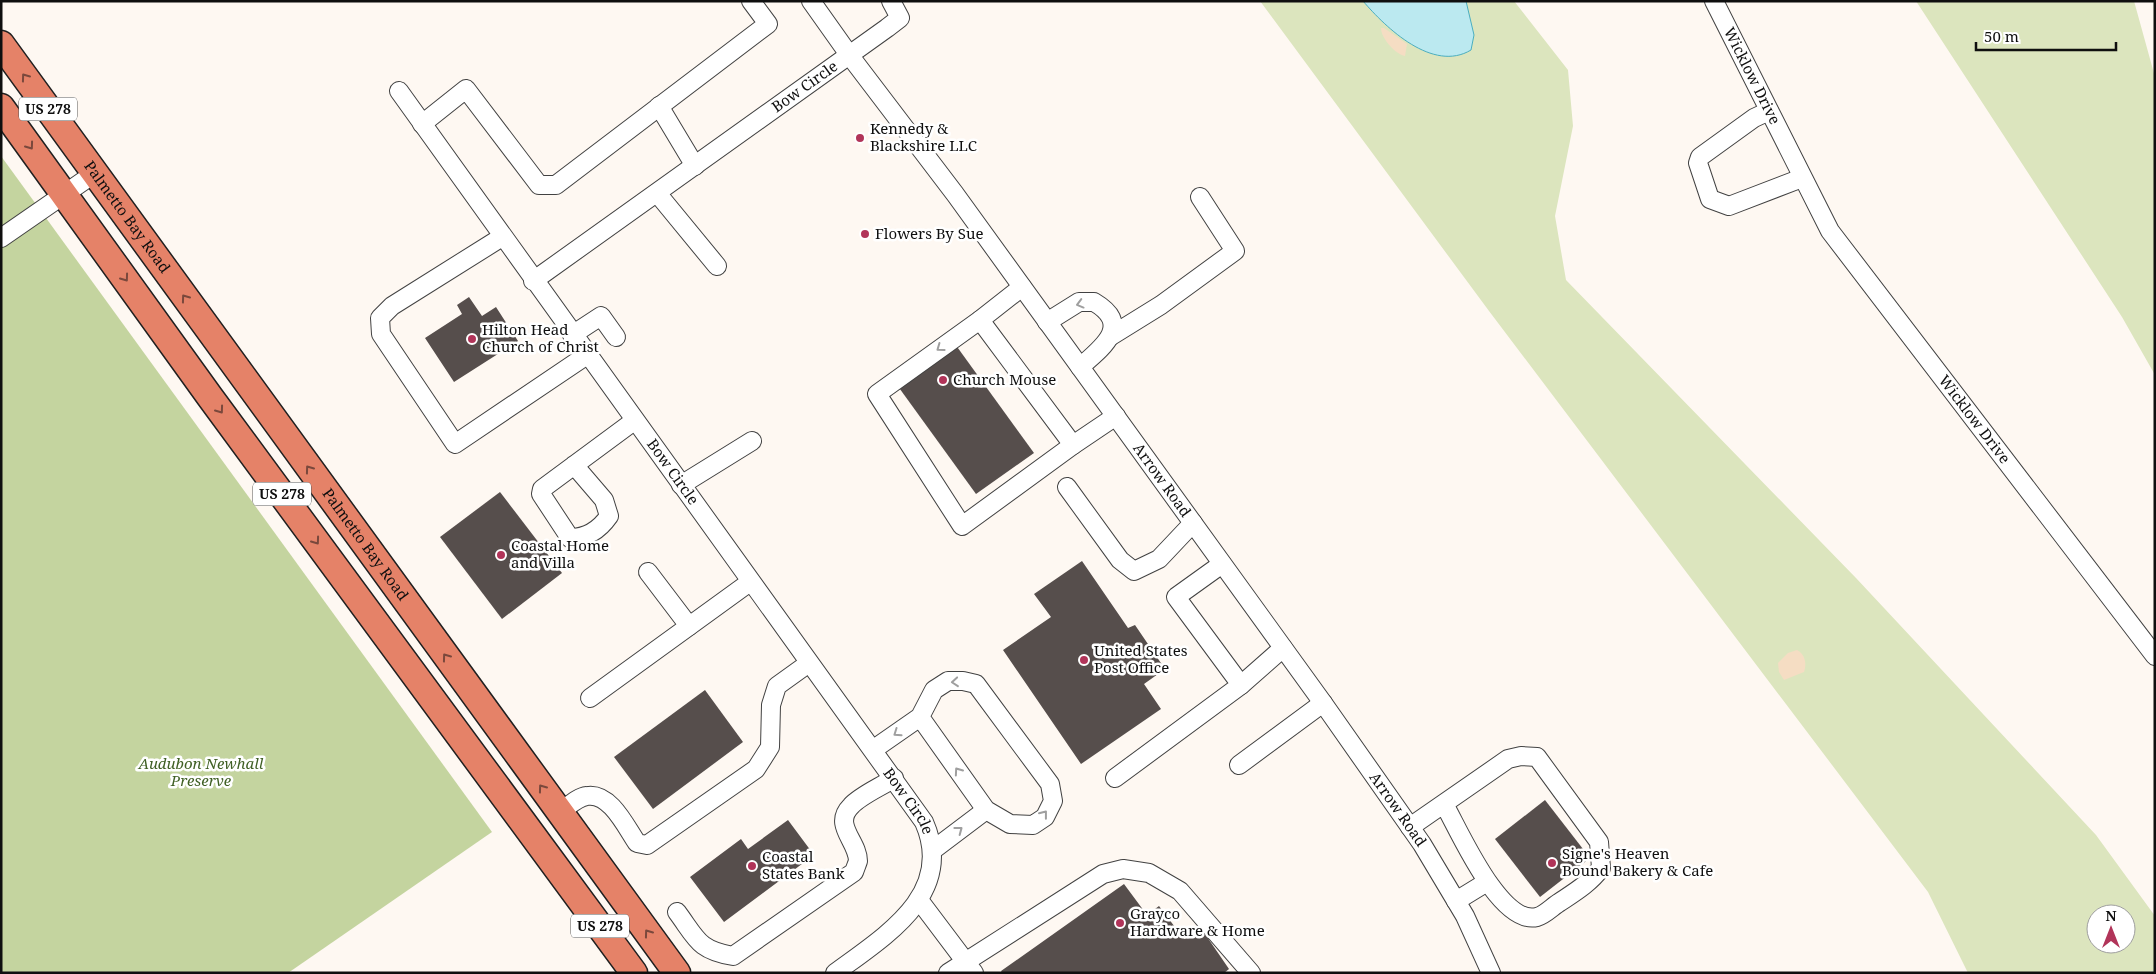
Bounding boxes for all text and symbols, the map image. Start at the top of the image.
scale bar [1976,20,2116,52]
street label: Wicklow Drive [1720,24,1786,128]
text: 50 m [1984,26,2019,46]
street label: Bow Circle [767,56,841,116]
one-way arrow [23,74,31,83]
road number: US 278 [19,98,77,120]
place label: Kennedy & Blackshire LLC [870,118,977,155]
marker: Kennedy & Blackshire LLC [854,132,866,144]
one-way arrow [24,141,33,150]
street label: Palmetto Bay Road [80,156,175,277]
place label: Flowers By Sue [875,223,983,243]
marker: Flowers By Sue [859,228,871,240]
one-way arrow [119,272,127,281]
one-way arrow [182,294,191,303]
one-way arrow [1076,298,1085,309]
place label: Hilton Head Church of Christ [482,319,599,356]
marker: Hilton Head Church of Christ [466,333,478,345]
one-way arrow [937,343,946,351]
place label: Church Mouse [953,369,1056,389]
street label: Wicklow Drive [1935,371,2015,467]
marker: Church Mouse [937,374,949,386]
one-way arrow [214,404,222,413]
street label: Bow Circle [643,434,704,508]
street label: Arrow Road [1129,439,1196,520]
one-way arrow [306,465,315,475]
road number: US 278 [253,482,311,506]
street label: Palmetto Bay Road [318,484,414,604]
one-way arrow [310,535,319,545]
place label: Coastal Home and Villa [511,535,609,572]
marker: Coastal Home and Villa [495,549,507,561]
place label: United States Post Office [1094,640,1188,677]
one-way arrow [443,653,452,663]
marker: United States Post Office [1078,654,1090,666]
one-way arrow [950,676,958,687]
one-way arrow [893,727,903,736]
park label: Audubon Newhall Preserve [138,753,264,790]
street label: Bow Circle [879,763,939,837]
one-way arrow [955,767,964,776]
street label: Arrow Road [1366,768,1432,850]
one-way arrow [539,784,548,794]
one-way arrow [1038,811,1047,820]
one-way arrow [953,827,963,836]
place label: Signe's Heaven Bound Bakery & Cafe [1562,843,1713,880]
place label: Coastal States Bank [762,846,845,883]
marker: Signe's Heaven Bound Bakery & Cafe [1546,857,1558,869]
marker: Coastal States Bank [746,860,758,872]
place label: Grayco Hardware & Home [1130,903,1265,940]
north arrow [2086,904,2136,954]
text: N [2105,906,2117,925]
road number: US 278 [571,914,629,938]
marker: Grayco Hardware & Home [1114,917,1126,929]
one-way arrow [646,930,654,939]

